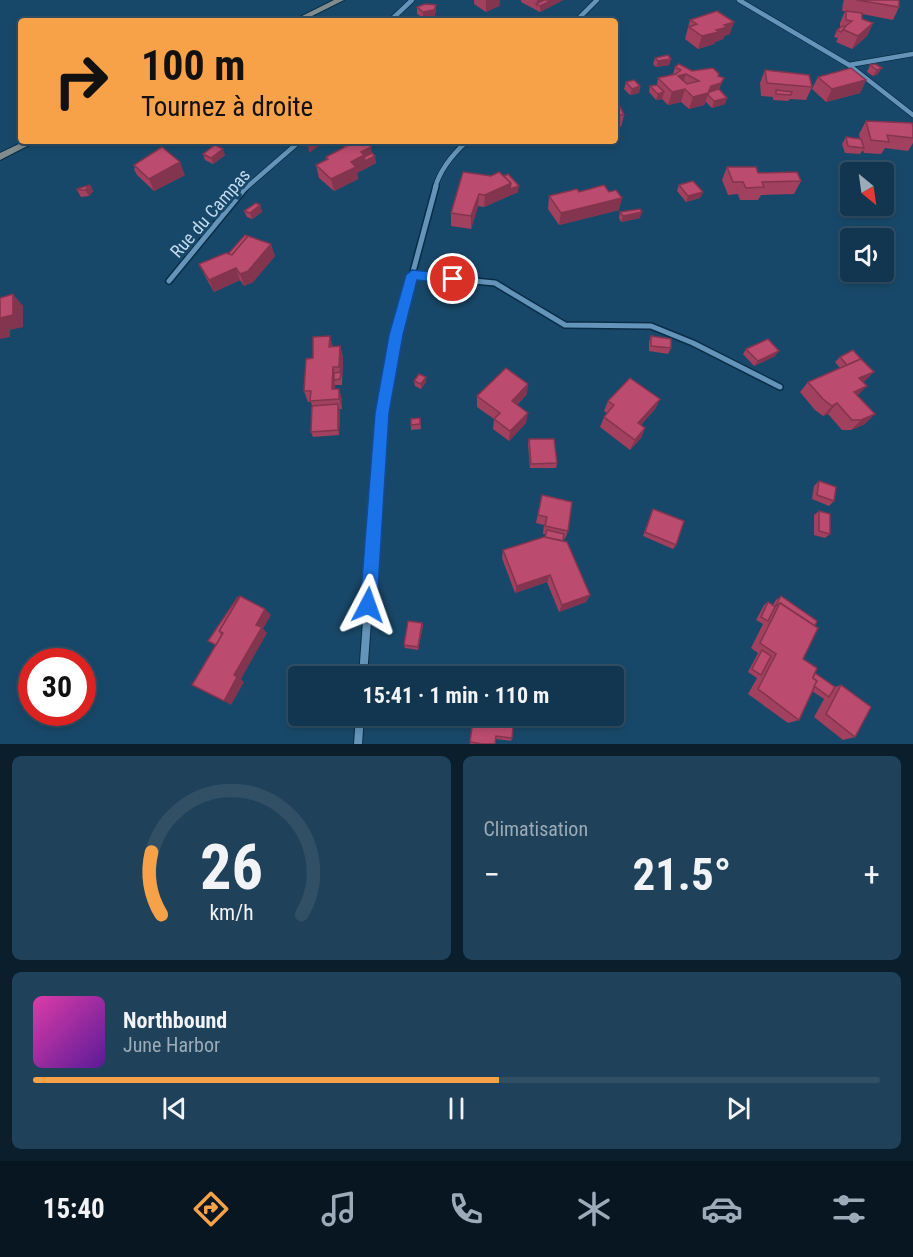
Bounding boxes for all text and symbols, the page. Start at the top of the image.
text: 100 m [141,41,246,90]
icon: right [42,42,120,120]
text: Tournez à droite [141,91,313,123]
north arrow [840,162,894,216]
map controls [840,162,894,282]
street label: Rue du Campas [166,164,254,262]
button: sound [840,228,894,282]
pin [427,253,478,304]
icon: arrive [436,262,469,295]
position arrow [336,573,400,637]
speed limit sign: 30 [18,648,96,726]
text: 15:41 · 1 min · 110 m [363,683,549,708]
text: Climatisation [484,817,588,841]
text: 26 [200,831,263,904]
text: 21.5° [632,848,731,901]
text: − [484,855,500,894]
text: + [864,855,880,894]
text: km/h [209,900,253,925]
text: Northbound [123,1008,227,1033]
text: June Harbor [123,1033,220,1057]
icon: previous [158,1092,191,1125]
icon: pause [440,1092,473,1125]
icon: next [722,1092,755,1125]
icon: directions [190,1188,232,1230]
icon: music [318,1188,360,1230]
icon: phone [445,1188,487,1230]
icon: climate [573,1188,615,1230]
icon: car [701,1188,743,1230]
icon: filters [828,1188,870,1230]
text: 15:40 [43,1193,105,1225]

